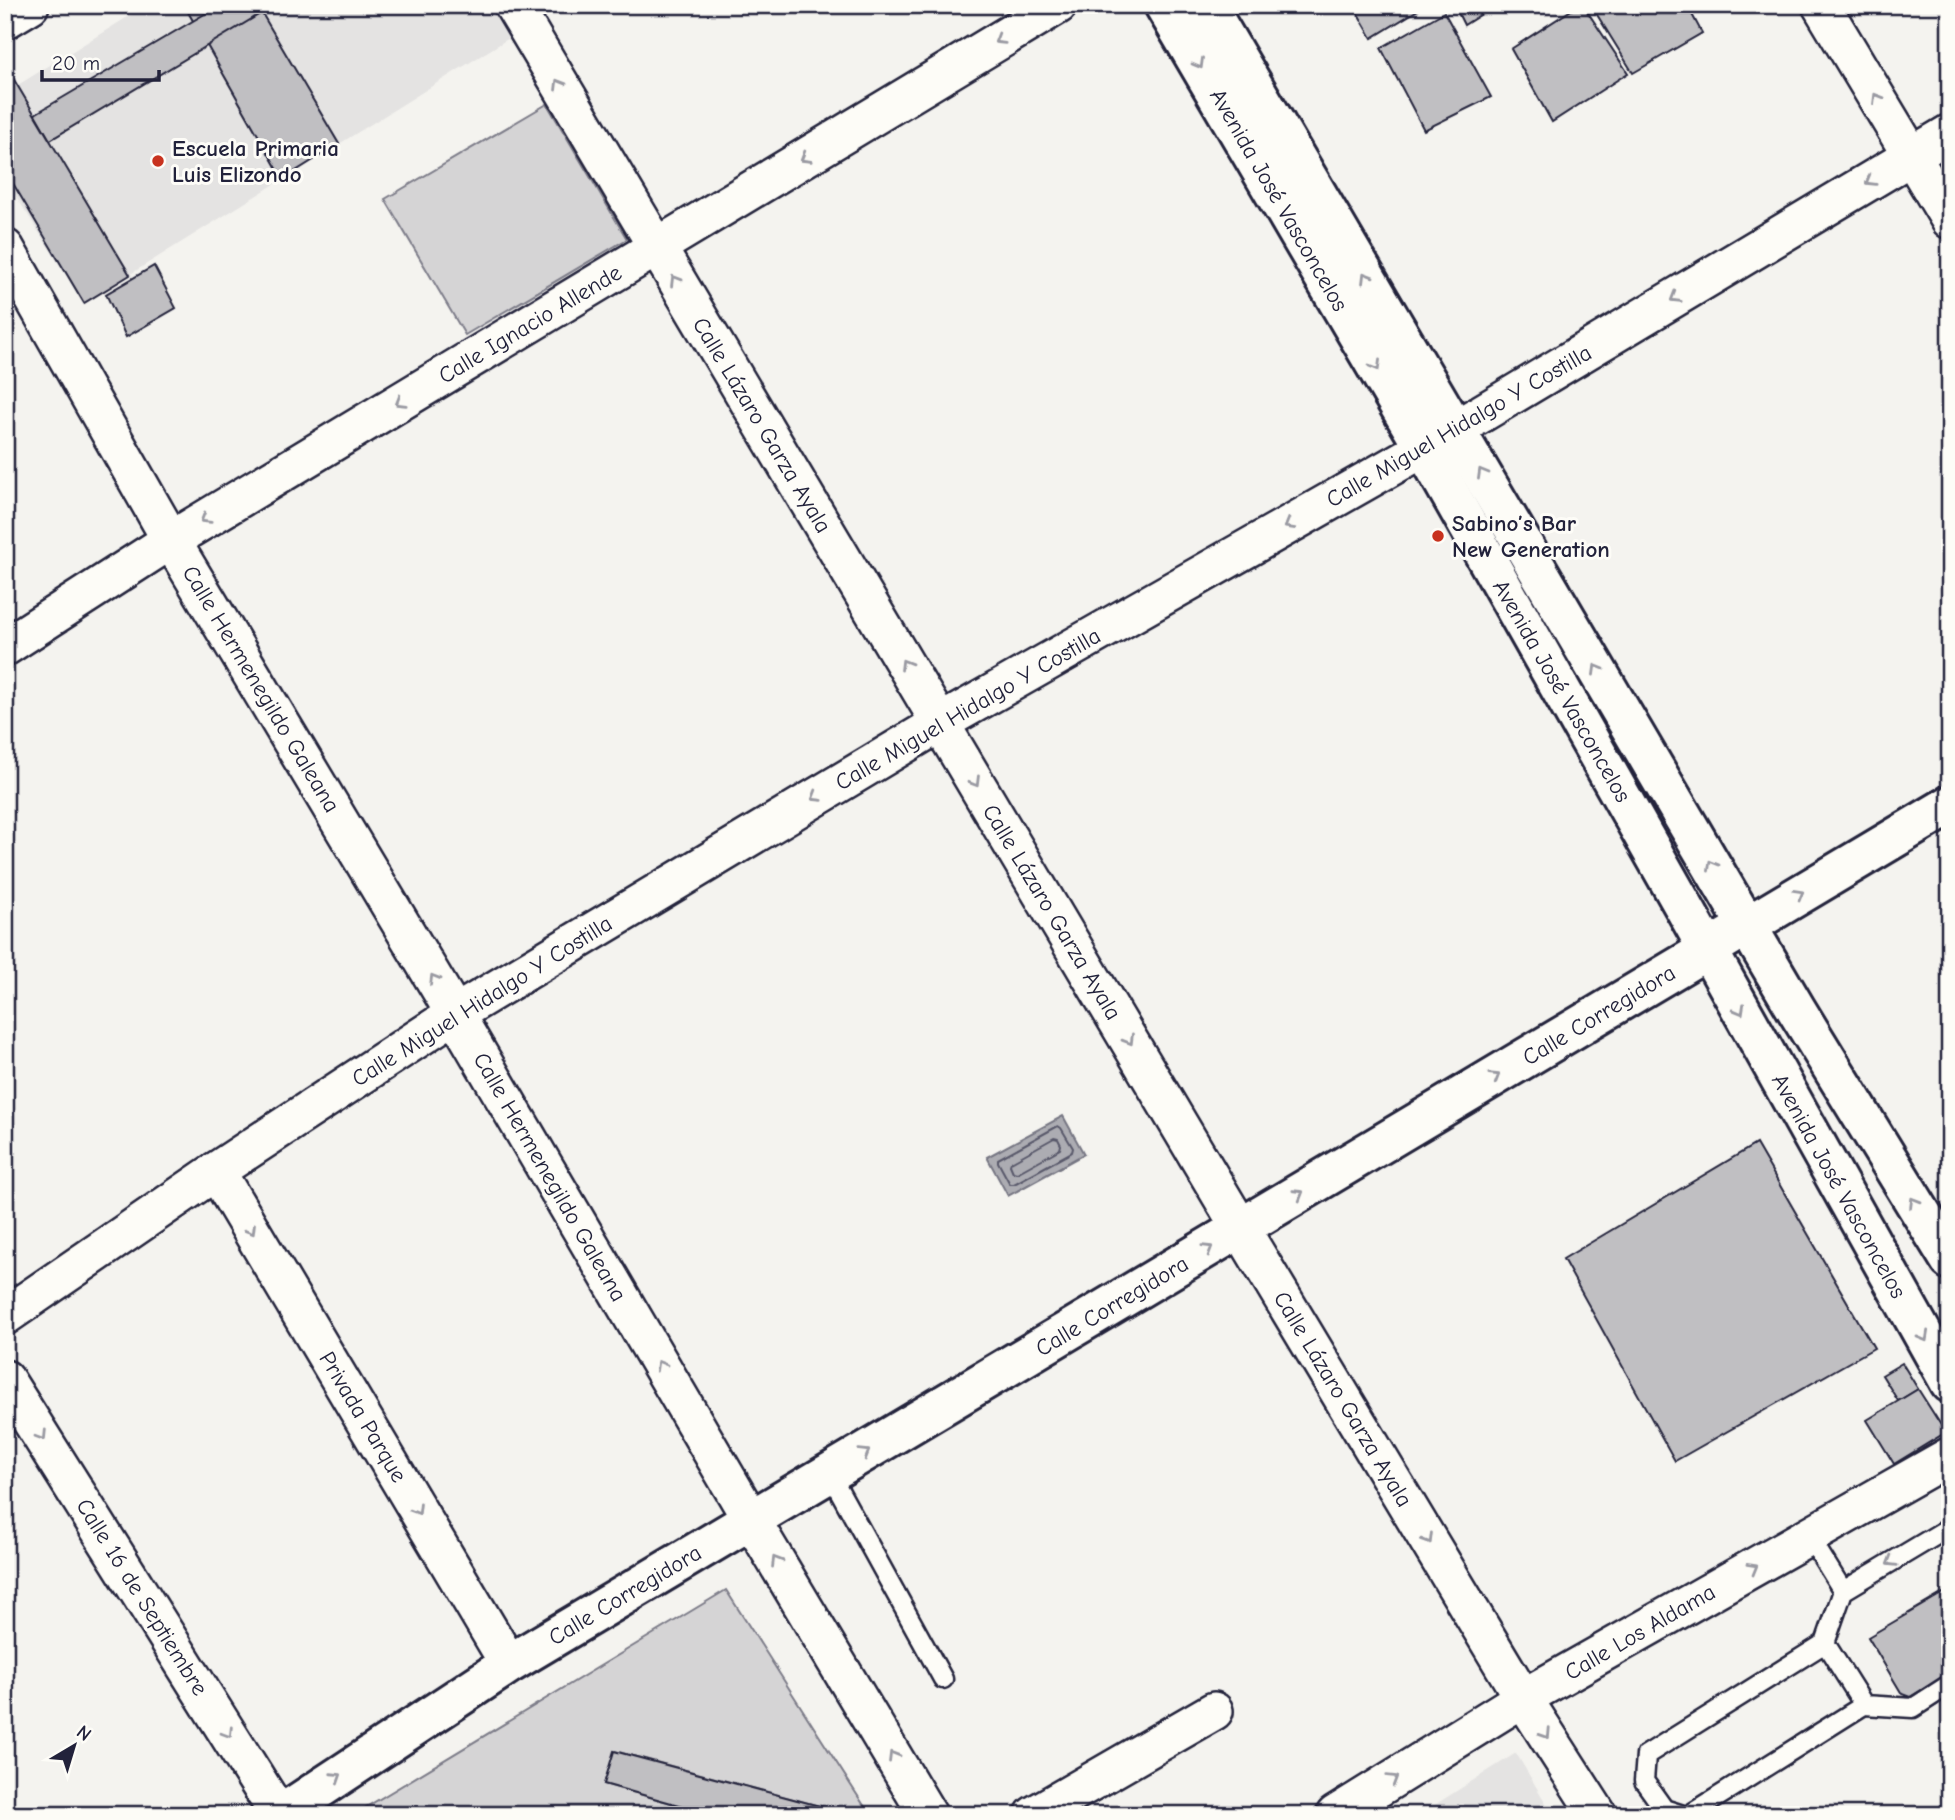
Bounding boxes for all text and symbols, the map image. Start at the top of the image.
one-way arrow [994,32,1007,45]
scale bar [42,38,159,82]
text: 20 m [52,51,100,75]
one-way arrow [1191,57,1204,70]
one-way arrow [555,79,568,92]
street label: Avenida José Vasconcelos [1204,84,1354,316]
one-way arrow [1872,92,1885,105]
place label: Escuela Primaria Luis Elizondo [172,135,339,188]
one-way arrow [799,150,812,163]
marker: Escuela Primaria Luis Elizondo [150,153,166,169]
one-way arrow [1865,172,1878,185]
street label: Calle Ignacio Allende [434,259,626,389]
one-way arrow [1362,272,1375,285]
one-way arrow [670,275,683,287]
one-way arrow [1670,289,1683,302]
street label: Calle Lázaro Garza Ayala [687,312,837,538]
street label: Calle Miguel Hidalgo Y Costilla [1322,339,1596,513]
one-way arrow [1368,359,1381,371]
one-way arrow [394,394,407,407]
one-way arrow [1477,468,1490,480]
place label: Sabino’s Bar New Generation [1452,510,1610,563]
one-way arrow [200,511,213,524]
one-way arrow [1284,517,1296,530]
marker: Sabino’s Bar New Generation [1430,528,1446,544]
street label: Calle Hermenegildo Galeana [177,561,345,817]
street label: Avenida José Vasconcelos [1487,575,1637,807]
street label: Calle Miguel Hidalgo Y Costilla [831,622,1105,796]
one-way arrow [900,659,913,672]
one-way arrow [1592,664,1605,677]
one-way arrow [967,774,980,787]
one-way arrow [810,789,823,802]
street label: Calle Lázaro Garza Ayala [977,799,1127,1025]
one-way arrow [1707,860,1720,873]
one-way arrow [1792,889,1804,902]
street label: Calle Miguel Hidalgo Y Costilla [347,910,617,1092]
street label: Calle Corregidora [1518,959,1680,1071]
one-way arrow [429,973,442,986]
one-way arrow [1732,1003,1745,1015]
one-way arrow [1121,1033,1134,1046]
street label: Calle Hermenegildo Galeana [468,1048,632,1306]
street label: Avenida José Vasconcelos [1766,1069,1912,1303]
one-way arrow [1487,1073,1500,1086]
one-way arrow [1292,1189,1305,1202]
one-way arrow [1910,1197,1923,1210]
one-way arrow [243,1222,256,1235]
one-way arrow [1200,1244,1213,1257]
street label: Calle Corregidora [1031,1250,1193,1362]
street label: Calle Lázaro Garza Ayala [1268,1286,1418,1512]
one-way arrow [1916,1329,1929,1342]
street label: Privada Parque [313,1347,413,1487]
one-way arrow [656,1359,669,1372]
one-way arrow [33,1429,46,1442]
one-way arrow [857,1448,870,1461]
street label: Calle 16 de Septiembre [70,1494,214,1700]
one-way arrow [409,1502,422,1515]
one-way arrow [1420,1532,1433,1545]
street label: Calle Corregidora [544,1539,706,1651]
one-way arrow [1886,1553,1899,1566]
one-way arrow [771,1555,784,1568]
one-way arrow [1746,1563,1759,1576]
street label: Calle Los Aldama [1560,1578,1720,1686]
north arrow [38,1712,108,1782]
text: N [72,1721,96,1746]
one-way arrow [219,1725,232,1738]
one-way arrow [1538,1726,1551,1739]
one-way arrow [888,1751,901,1764]
one-way arrow [329,1773,342,1785]
one-way arrow [1386,1774,1399,1787]

